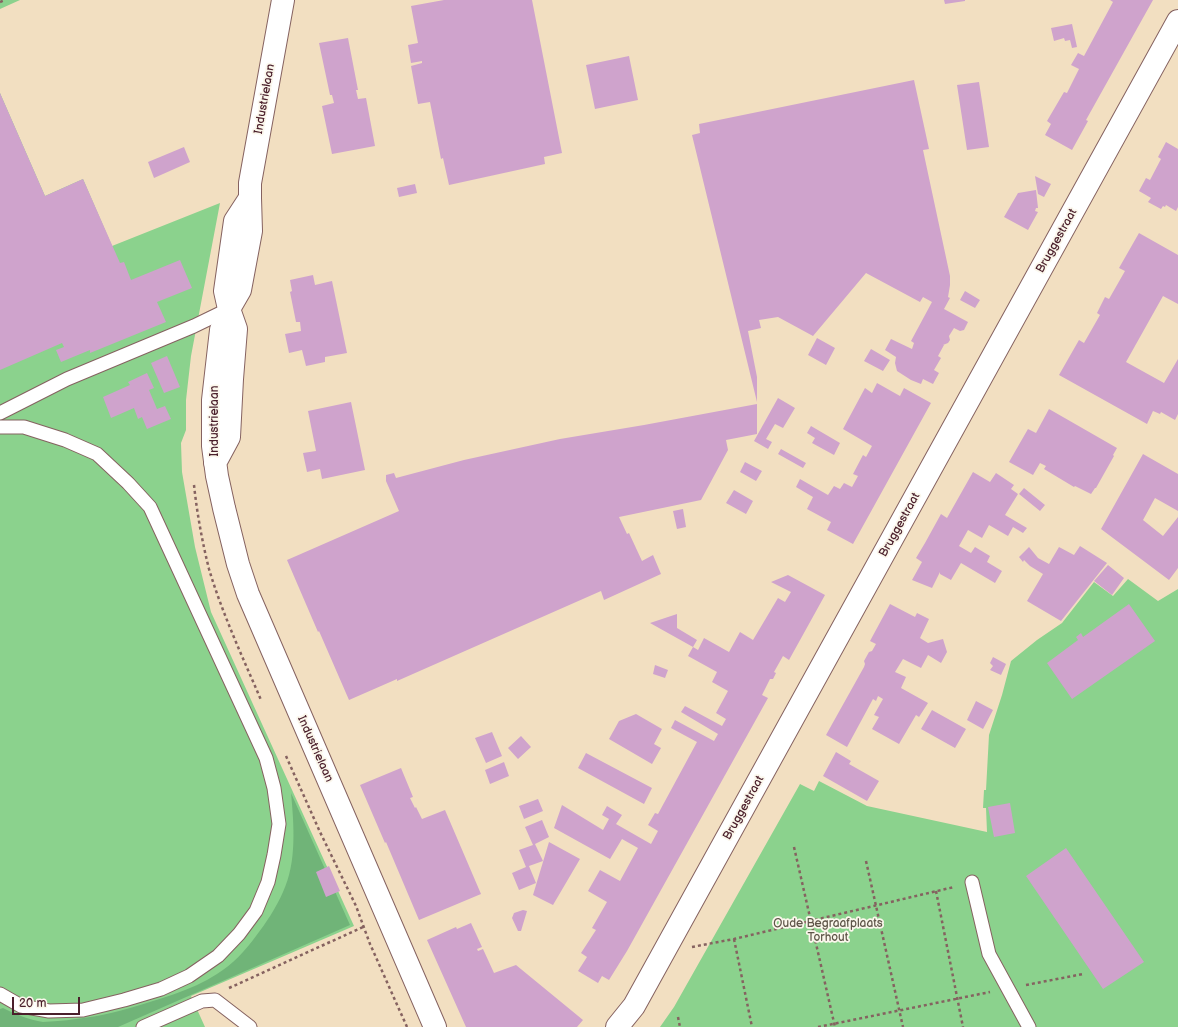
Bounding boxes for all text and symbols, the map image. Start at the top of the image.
street label: Industrielaan [252,63,278,135]
street label: Bruggestraat [1033,206,1081,276]
street label: Industrielaan [208,386,222,456]
street label: Bruggestraat [876,490,924,560]
street label: Industrielaan [294,714,336,784]
street label: Bruggestraat [720,773,768,843]
park label: Oude Begraafplaats Torhout [773,917,883,945]
scale bar [14,989,82,1015]
text: 20 m [19,996,46,1011]

